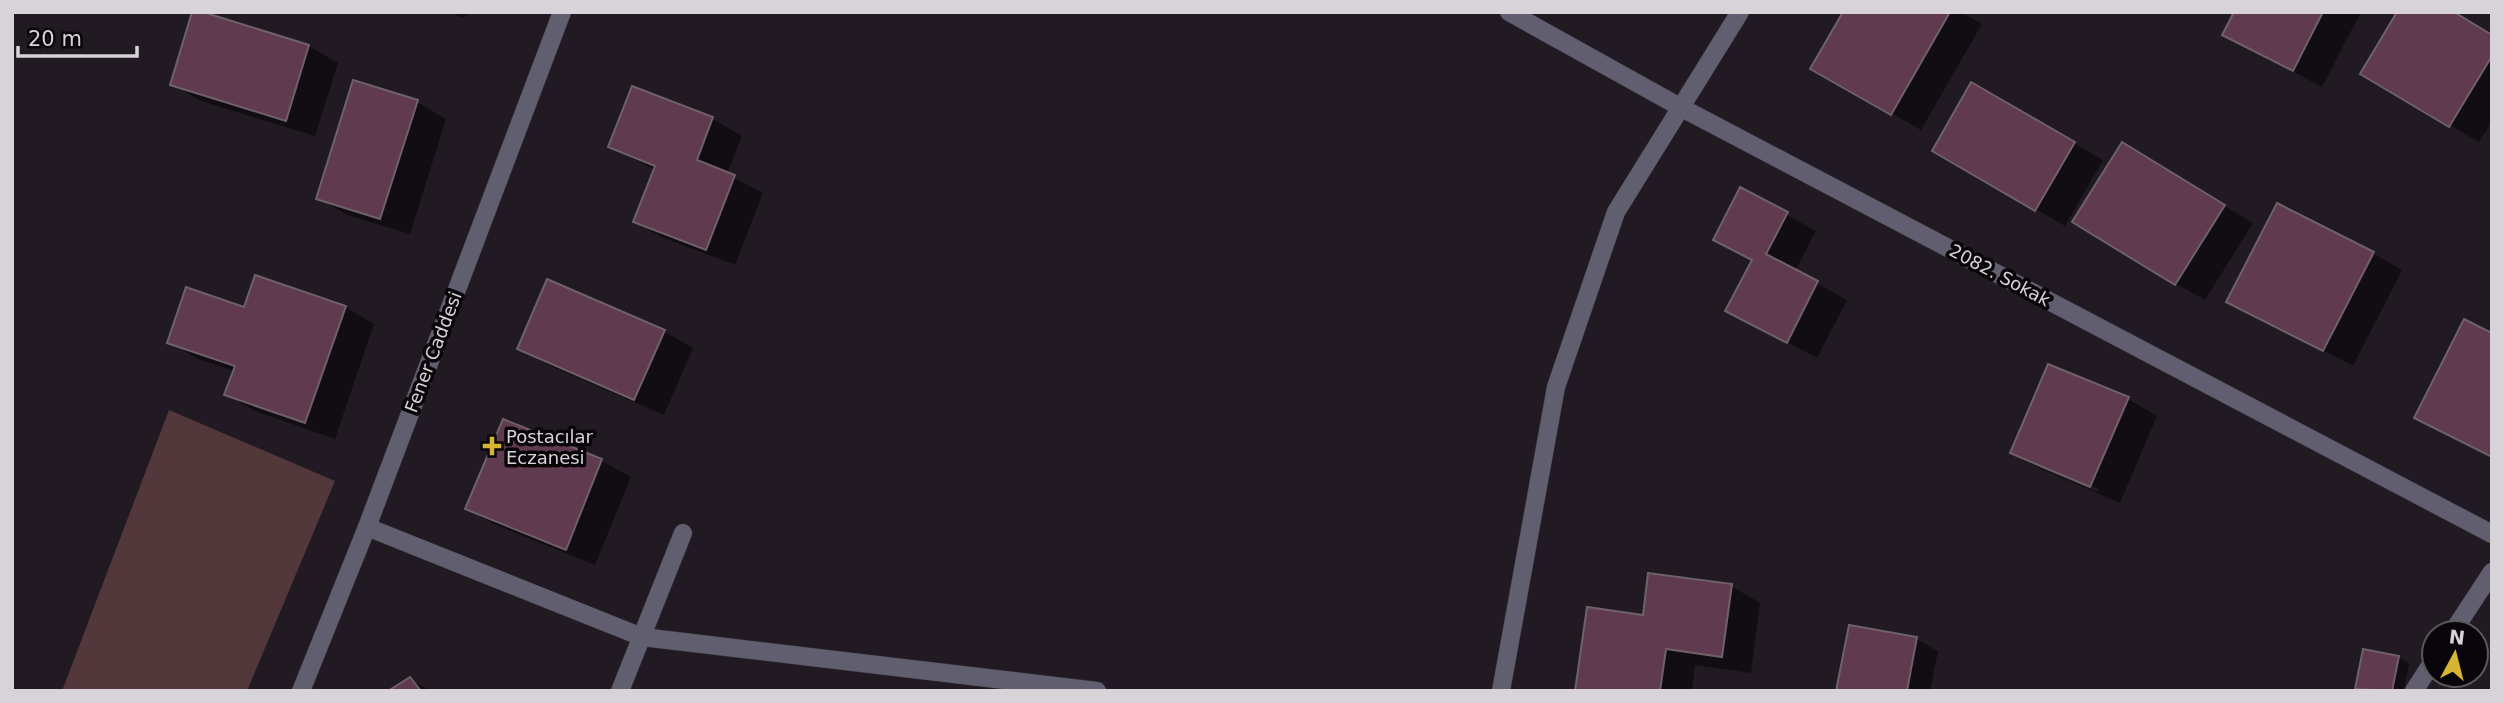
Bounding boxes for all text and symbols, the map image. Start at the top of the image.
scale bar [18,14,136,58]
text: 20 m [28,27,82,51]
street label: 2082. Sokak [1946,240,2055,311]
street label: Fener Caddesi [400,289,466,415]
place label: Postacılar Eczanesi [506,426,594,468]
marker: Postacılar Eczanesi [484,438,500,454]
north arrow [2420,619,2490,689]
text: N [2448,625,2466,649]

